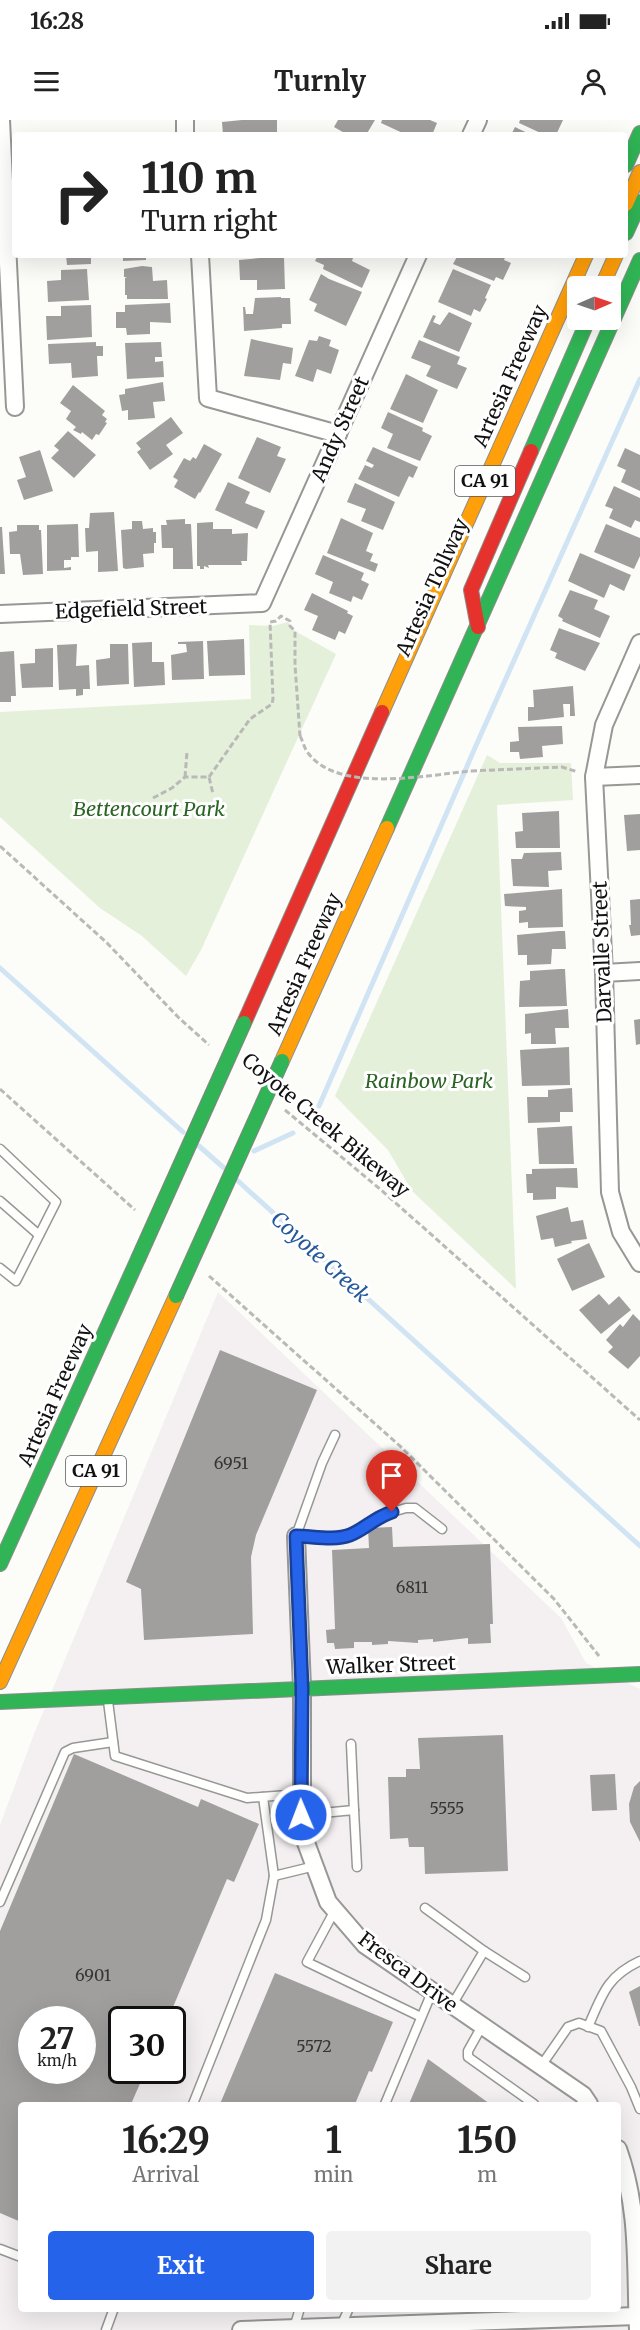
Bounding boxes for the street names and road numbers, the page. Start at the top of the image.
street label: Artesia Freeway [467,300,552,452]
street label: Andy Street [305,372,374,486]
road number: CA 91 [455,466,515,496]
street label: Artesia Tollway [390,514,473,661]
street label: Edgefield Street [55,593,208,624]
street label: Darvalle Street [587,880,616,1023]
street label: Artesia Freeway [261,888,346,1040]
street label: Coyote Creek Bikeway [237,1047,416,1202]
street label: Artesia Freeway [12,1319,97,1471]
road number: CA 91 [66,1456,126,1486]
street label: Walker Street [325,1650,456,1679]
street label: Fresca Drive [354,1926,463,2017]

